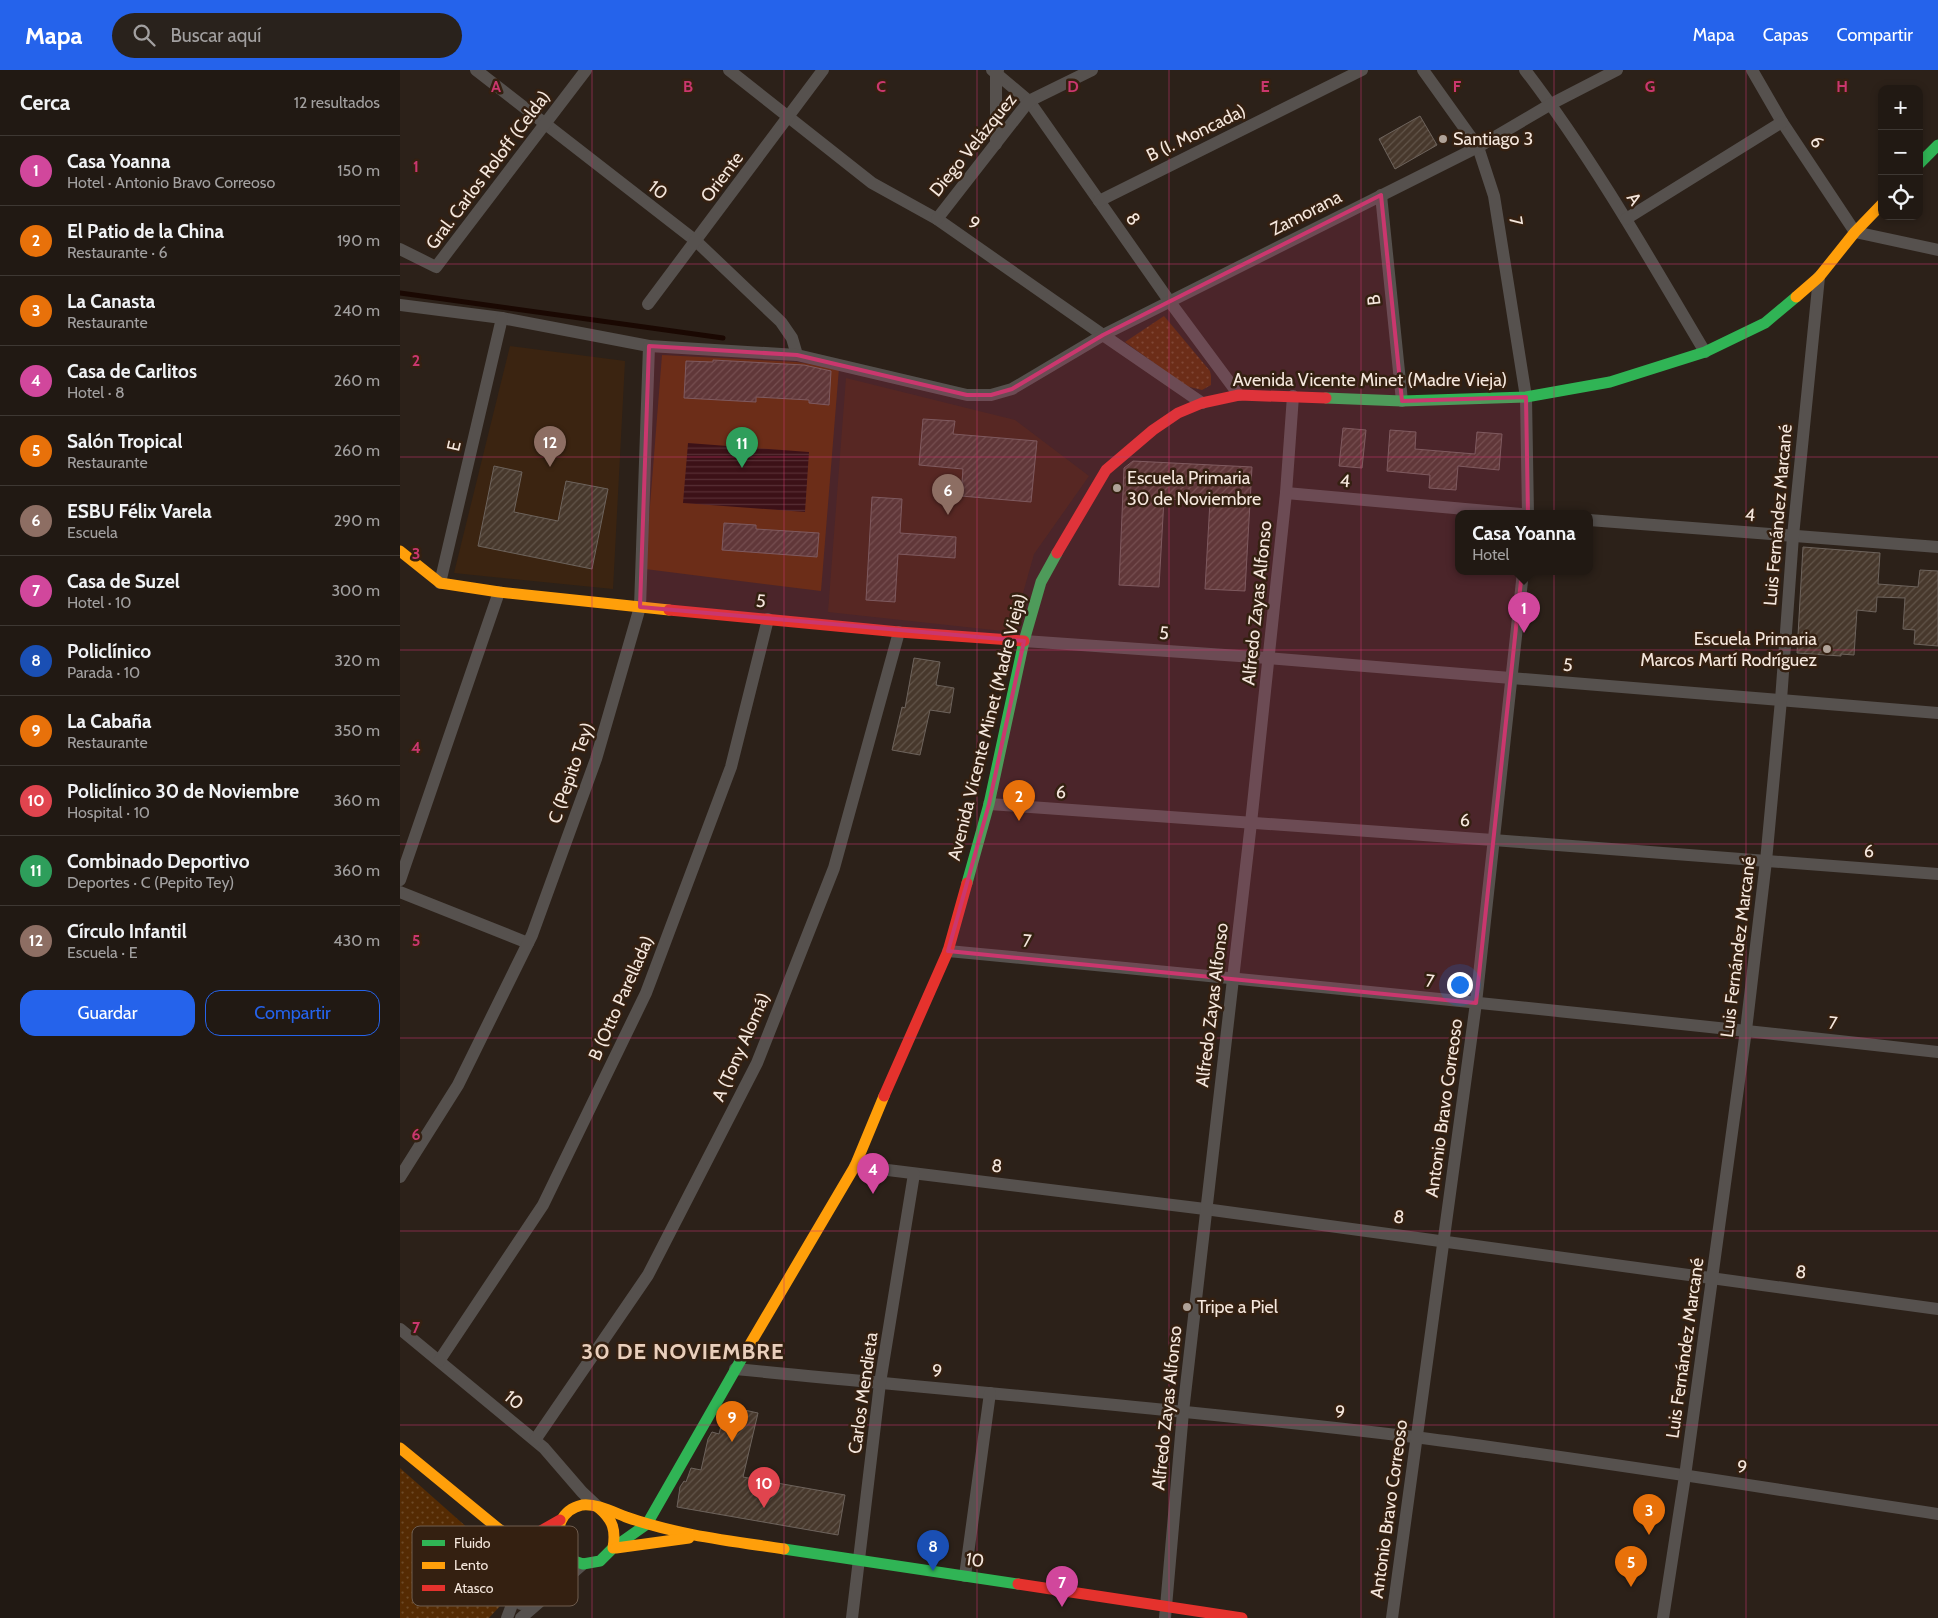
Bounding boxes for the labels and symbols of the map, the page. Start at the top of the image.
text: A [491,77,501,96]
text: B [683,77,693,96]
text: C [876,77,886,96]
text: D [1067,77,1079,96]
text: E [1260,77,1270,96]
text: F [1453,77,1462,96]
text: G [1645,77,1655,96]
text: H [1836,77,1848,96]
street label: Gral. Carlos Roloff (Celda) [421,86,555,254]
street label: Diego Velázquez [925,89,1022,201]
street label: B (I. Moncada) [1143,99,1249,167]
place label: Santiago 3 [1453,128,1533,150]
street label: 6 [1805,132,1829,152]
marker: Santiago 3 [1437,133,1449,145]
street label: Oriente [696,147,748,207]
text: 1 [413,157,419,176]
street label: 10 [644,176,672,204]
street label: Zamorana [1267,186,1346,240]
street label: A [1622,188,1646,210]
street label: 8 [1121,208,1145,230]
street label: 9 [963,211,985,235]
street label: 7 [1504,215,1528,227]
street label: B [1362,293,1386,306]
text: 2 [412,351,420,370]
street label: Avenida Vicente Minet (Madre Vieja) [1233,369,1507,391]
street label: Luis Fernández Marcané [1759,423,1797,607]
pin: 12 [534,426,566,467]
pin: 11 [726,427,758,468]
street label: E [442,439,466,453]
place label: Escuela Primaria 30 de Noviembre [1127,467,1261,510]
street label: 4 [1339,470,1351,492]
pin: 6 [932,474,964,515]
marker: Escuela Primaria 30 de Noviembre [1111,482,1123,494]
street label: 4 [1744,504,1756,526]
street label: Alfredo Zayas Alfonso [1237,520,1277,686]
text: 3 [412,544,420,563]
street label: 5 [755,590,767,612]
street label: Avenida Vicente Minet (Madre Vieja) [943,591,1031,863]
pin: 1 [1508,592,1540,633]
street label: 5 [1158,622,1170,644]
place label: Escuela Primaria Marcos Martí Rodríguez [1640,628,1818,671]
marker: Escuela Primaria Marcos Martí Rodríguez [1821,643,1833,655]
street label: 5 [1562,654,1574,676]
street label: C (Pepito Tey) [543,720,599,826]
text: 4 [411,738,421,757]
pin: 2 [1003,780,1035,821]
street label: 6 [1055,781,1067,803]
street label: 6 [1459,809,1471,831]
street label: 6 [1863,840,1875,862]
street label: Luis Fernández Marcané [1716,855,1760,1039]
street label: Alfredo Zayas Alfonso [1191,922,1233,1088]
street label: 7 [1022,930,1032,952]
text: 5 [412,931,420,950]
street label: B (Otto Parellada) [584,932,658,1064]
street label: 7 [1424,970,1436,992]
your location [1447,972,1473,998]
street label: A (Tony Alomá) [707,989,775,1105]
street label: 7 [1827,1012,1839,1034]
street label: Antonio Bravo Correoso [1421,1017,1467,1199]
text: 6 [412,1125,421,1144]
pin: 4 [857,1153,889,1194]
street label: 8 [990,1154,1004,1178]
street label: 8 [1392,1205,1406,1229]
street label: Luis Fernández Marcané [1661,1256,1709,1440]
street label: 8 [1794,1260,1808,1284]
place label: Tripe a Piel [1197,1296,1279,1318]
marker: Tripe a Piel [1181,1301,1193,1313]
text: 7 [412,1318,421,1337]
street label: Alfredo Zayas Alfonso [1147,1325,1187,1491]
street label: Carlos Mendieta [844,1331,882,1455]
district label: 30 DE NOVIEMBRE [581,1338,785,1365]
street label: 9 [931,1360,943,1382]
street label: 10 [500,1386,528,1414]
pin: 9 [716,1401,748,1442]
street label: 9 [1334,1401,1346,1423]
street label: Antonio Bravo Correoso [1366,1418,1412,1600]
street label: 9 [1735,1455,1749,1479]
pin: 10 [748,1467,780,1508]
pin: 3 [1633,1494,1665,1535]
legend [412,1526,578,1606]
pin: 8 [917,1530,949,1571]
text: Fluido [454,1534,491,1552]
pin: 5 [1615,1546,1647,1587]
street label: 10 [964,1548,986,1572]
text: Lento [454,1556,488,1574]
pin: 7 [1046,1566,1078,1607]
text: Atasco [454,1579,494,1597]

